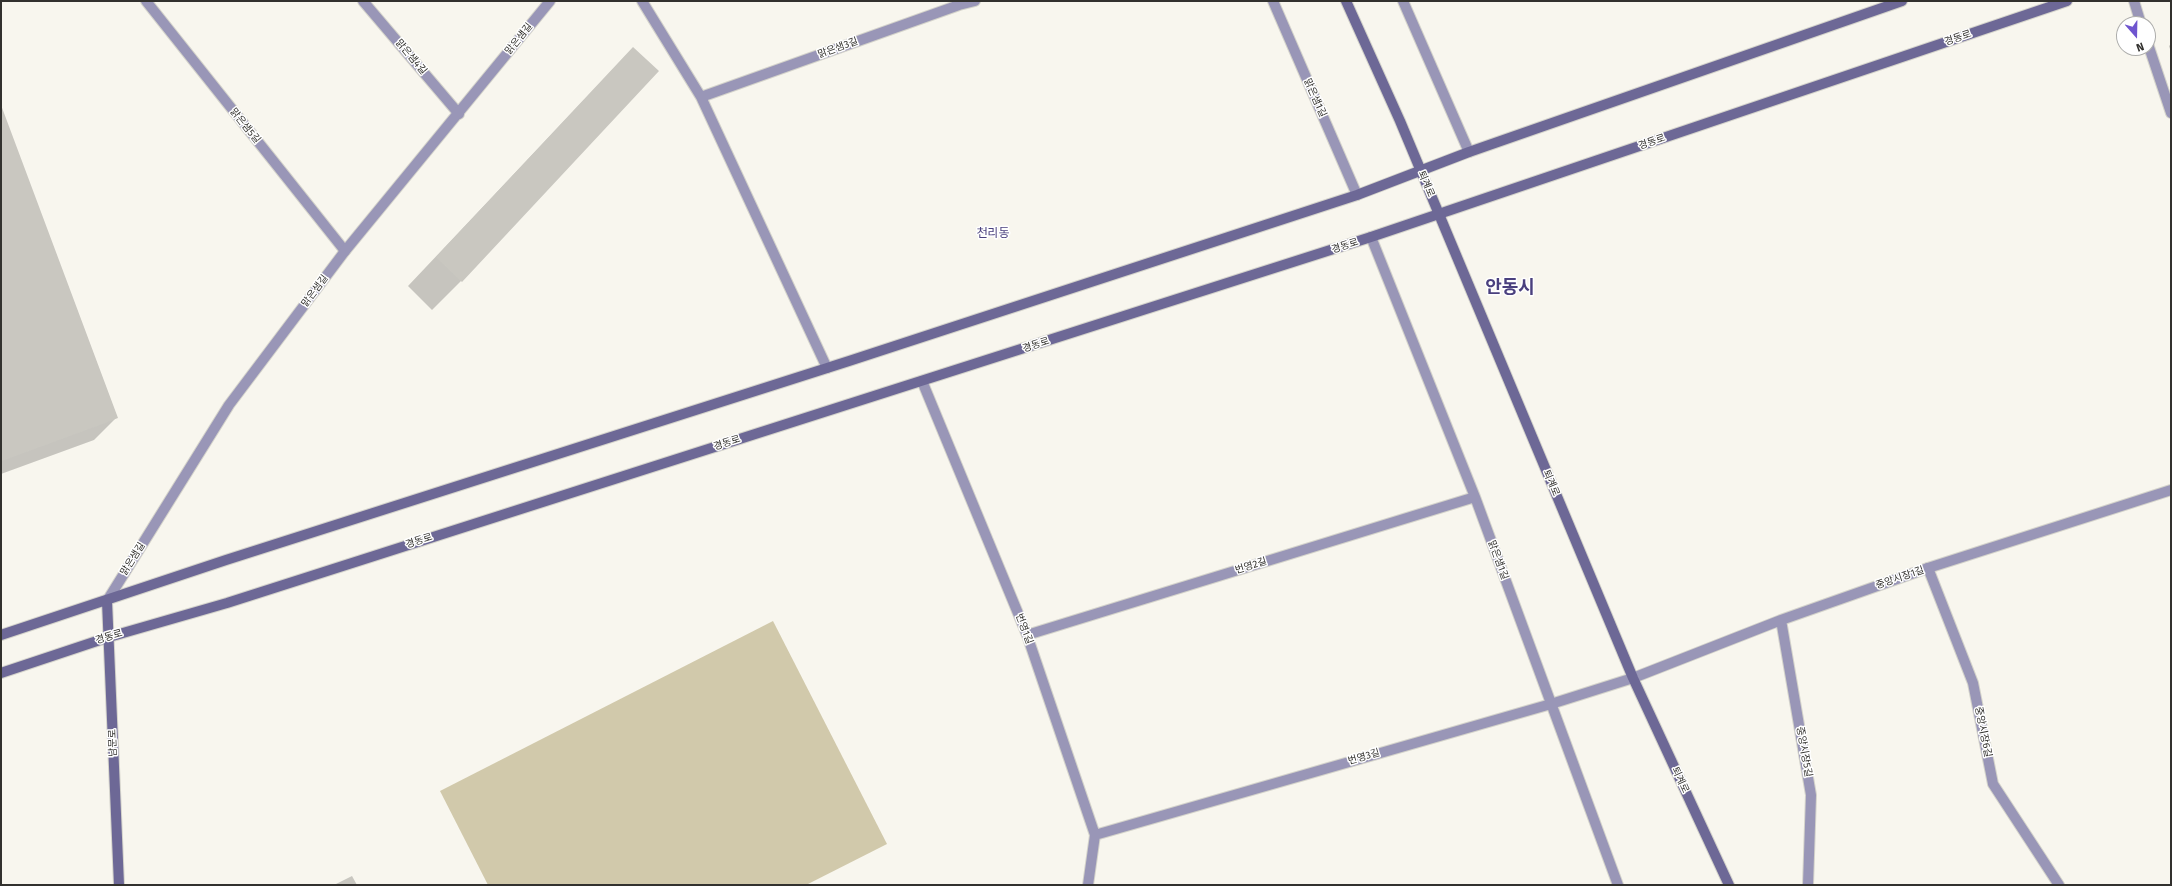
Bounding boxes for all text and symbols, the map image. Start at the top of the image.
north arrow [2116,16,2156,56]
street label: 맑은샘길 [503,21,535,57]
street label: 경동로 [1943,28,1973,48]
street label: 맑은샘3길 [816,35,860,61]
street label: 맑은샘4길 [393,37,429,77]
text: N [2134,39,2146,54]
street label: 맑은샘1길 [1301,77,1329,119]
street label: 맑은샘5길 [227,106,263,146]
street label: 경동로 [1637,132,1667,152]
street label: 퇴계로 [1415,169,1437,199]
district label: 천리동 [976,227,1010,241]
street label: 경동로 [1330,236,1360,256]
street label: 맑은샘길 [299,273,331,309]
district label: 안동시 [1485,277,1535,299]
street label: 경동로 [1021,335,1051,355]
street label: 경동로 [712,433,742,453]
street label: 퇴계로 [1540,468,1562,498]
street label: 경동로 [404,531,434,551]
street label: 맑은샘1길 [1485,539,1511,581]
street label: 맑은샘길 [118,540,148,578]
street label: 번영2길 [1234,556,1268,576]
street label: 중앙시장1길 [1874,564,1926,592]
street label: 번영1길 [1013,612,1035,646]
street label: 경동로 [94,627,124,647]
street label: 중앙시장6길 [1972,706,1994,758]
street label: 중앙시장5길 [1794,726,1814,778]
street label: 남문로 [107,729,119,757]
street label: 번영3길 [1347,747,1381,767]
street label: 퇴계로 [1669,765,1691,795]

